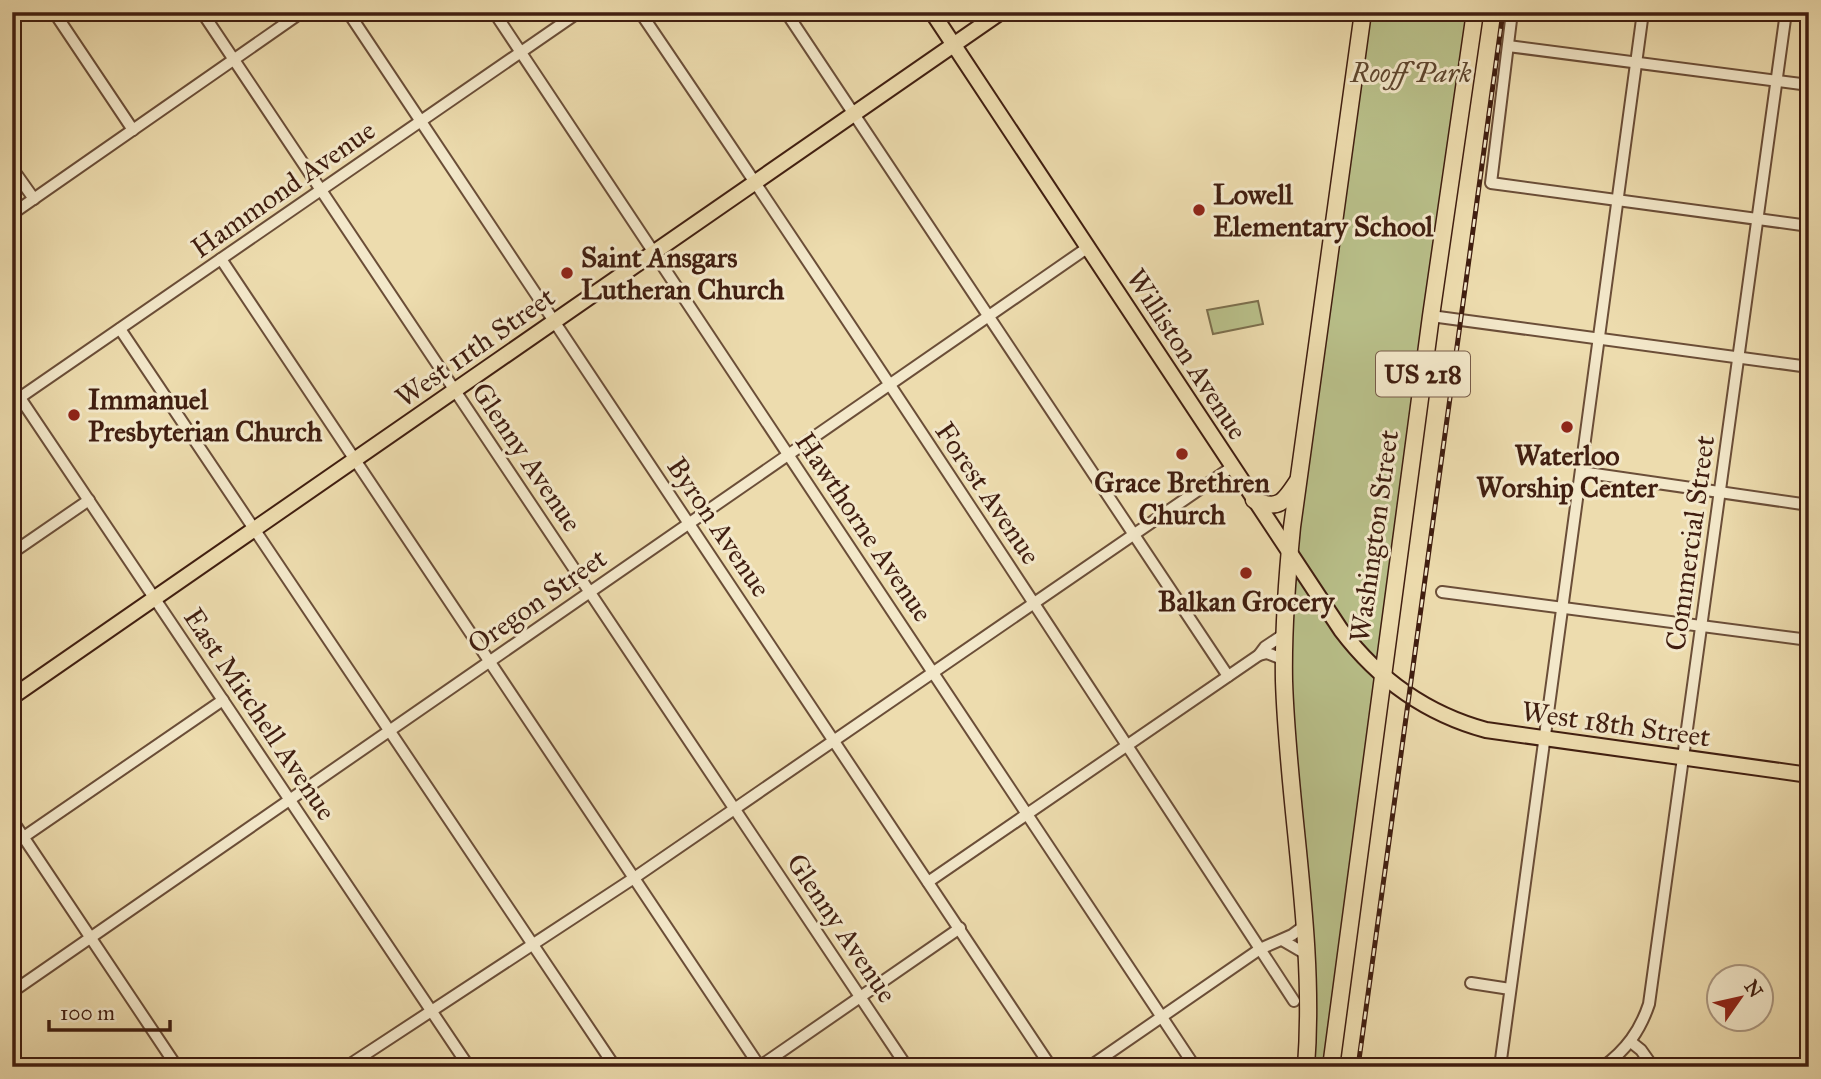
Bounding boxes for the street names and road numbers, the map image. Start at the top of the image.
street label: Hammond Avenue [184,113,382,265]
street label: Williston Avenue [1119,262,1255,446]
street label: West 11th Street [389,279,561,415]
road number: US 218 [1376,352,1470,396]
street label: Glenny Avenue [464,376,590,538]
street label: Forest Avenue [928,415,1048,571]
street label: Hawthorne Avenue [788,426,940,628]
street label: Washington Street [1342,428,1406,644]
street label: Commercial Street [1658,433,1722,653]
street label: Byron Avenue [659,450,779,604]
street label: Oregon Street [461,540,613,662]
street label: East Mitchell Avenue [176,601,344,827]
street label: West 18th Street [1519,693,1713,755]
street label: Glenny Avenue [779,847,905,1009]

